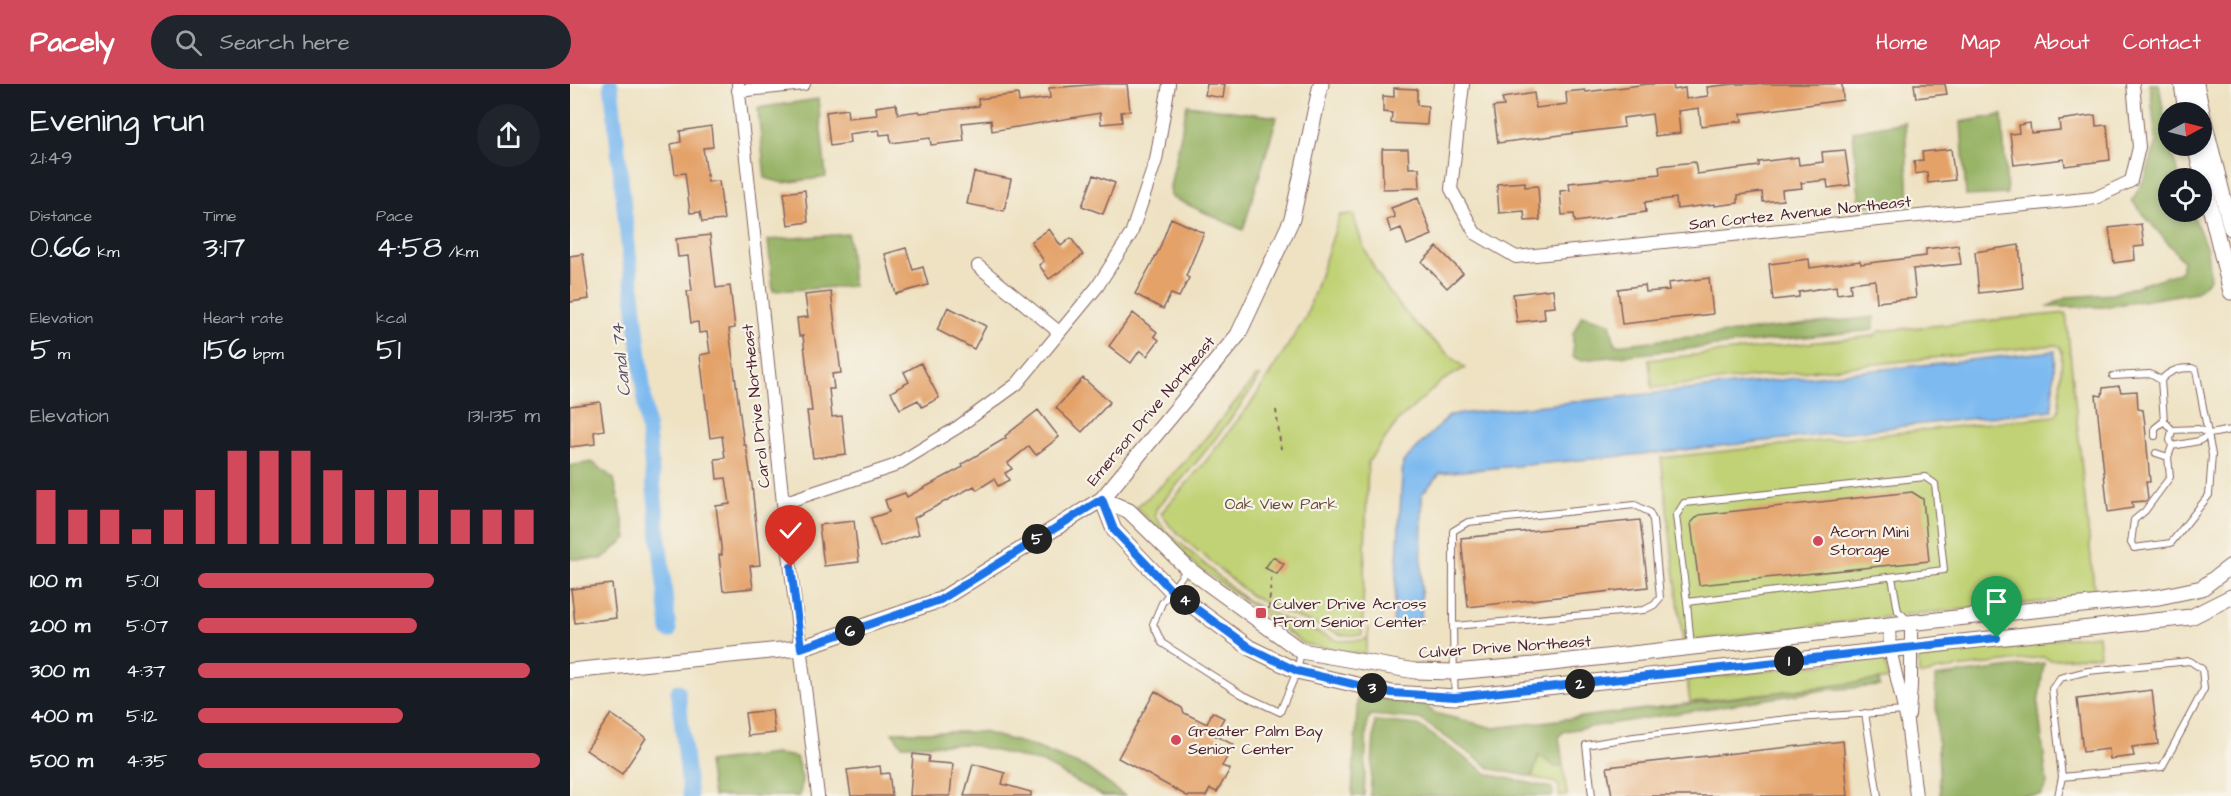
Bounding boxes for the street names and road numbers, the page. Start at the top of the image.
street label: San Cortez Avenue Northeast [1688,190,1913,236]
street label: Carol Drive Northeast [736,322,776,489]
street label: Emerson Drive Northeast [1082,331,1221,491]
street label: Culver Drive Northeast [1418,630,1592,664]

